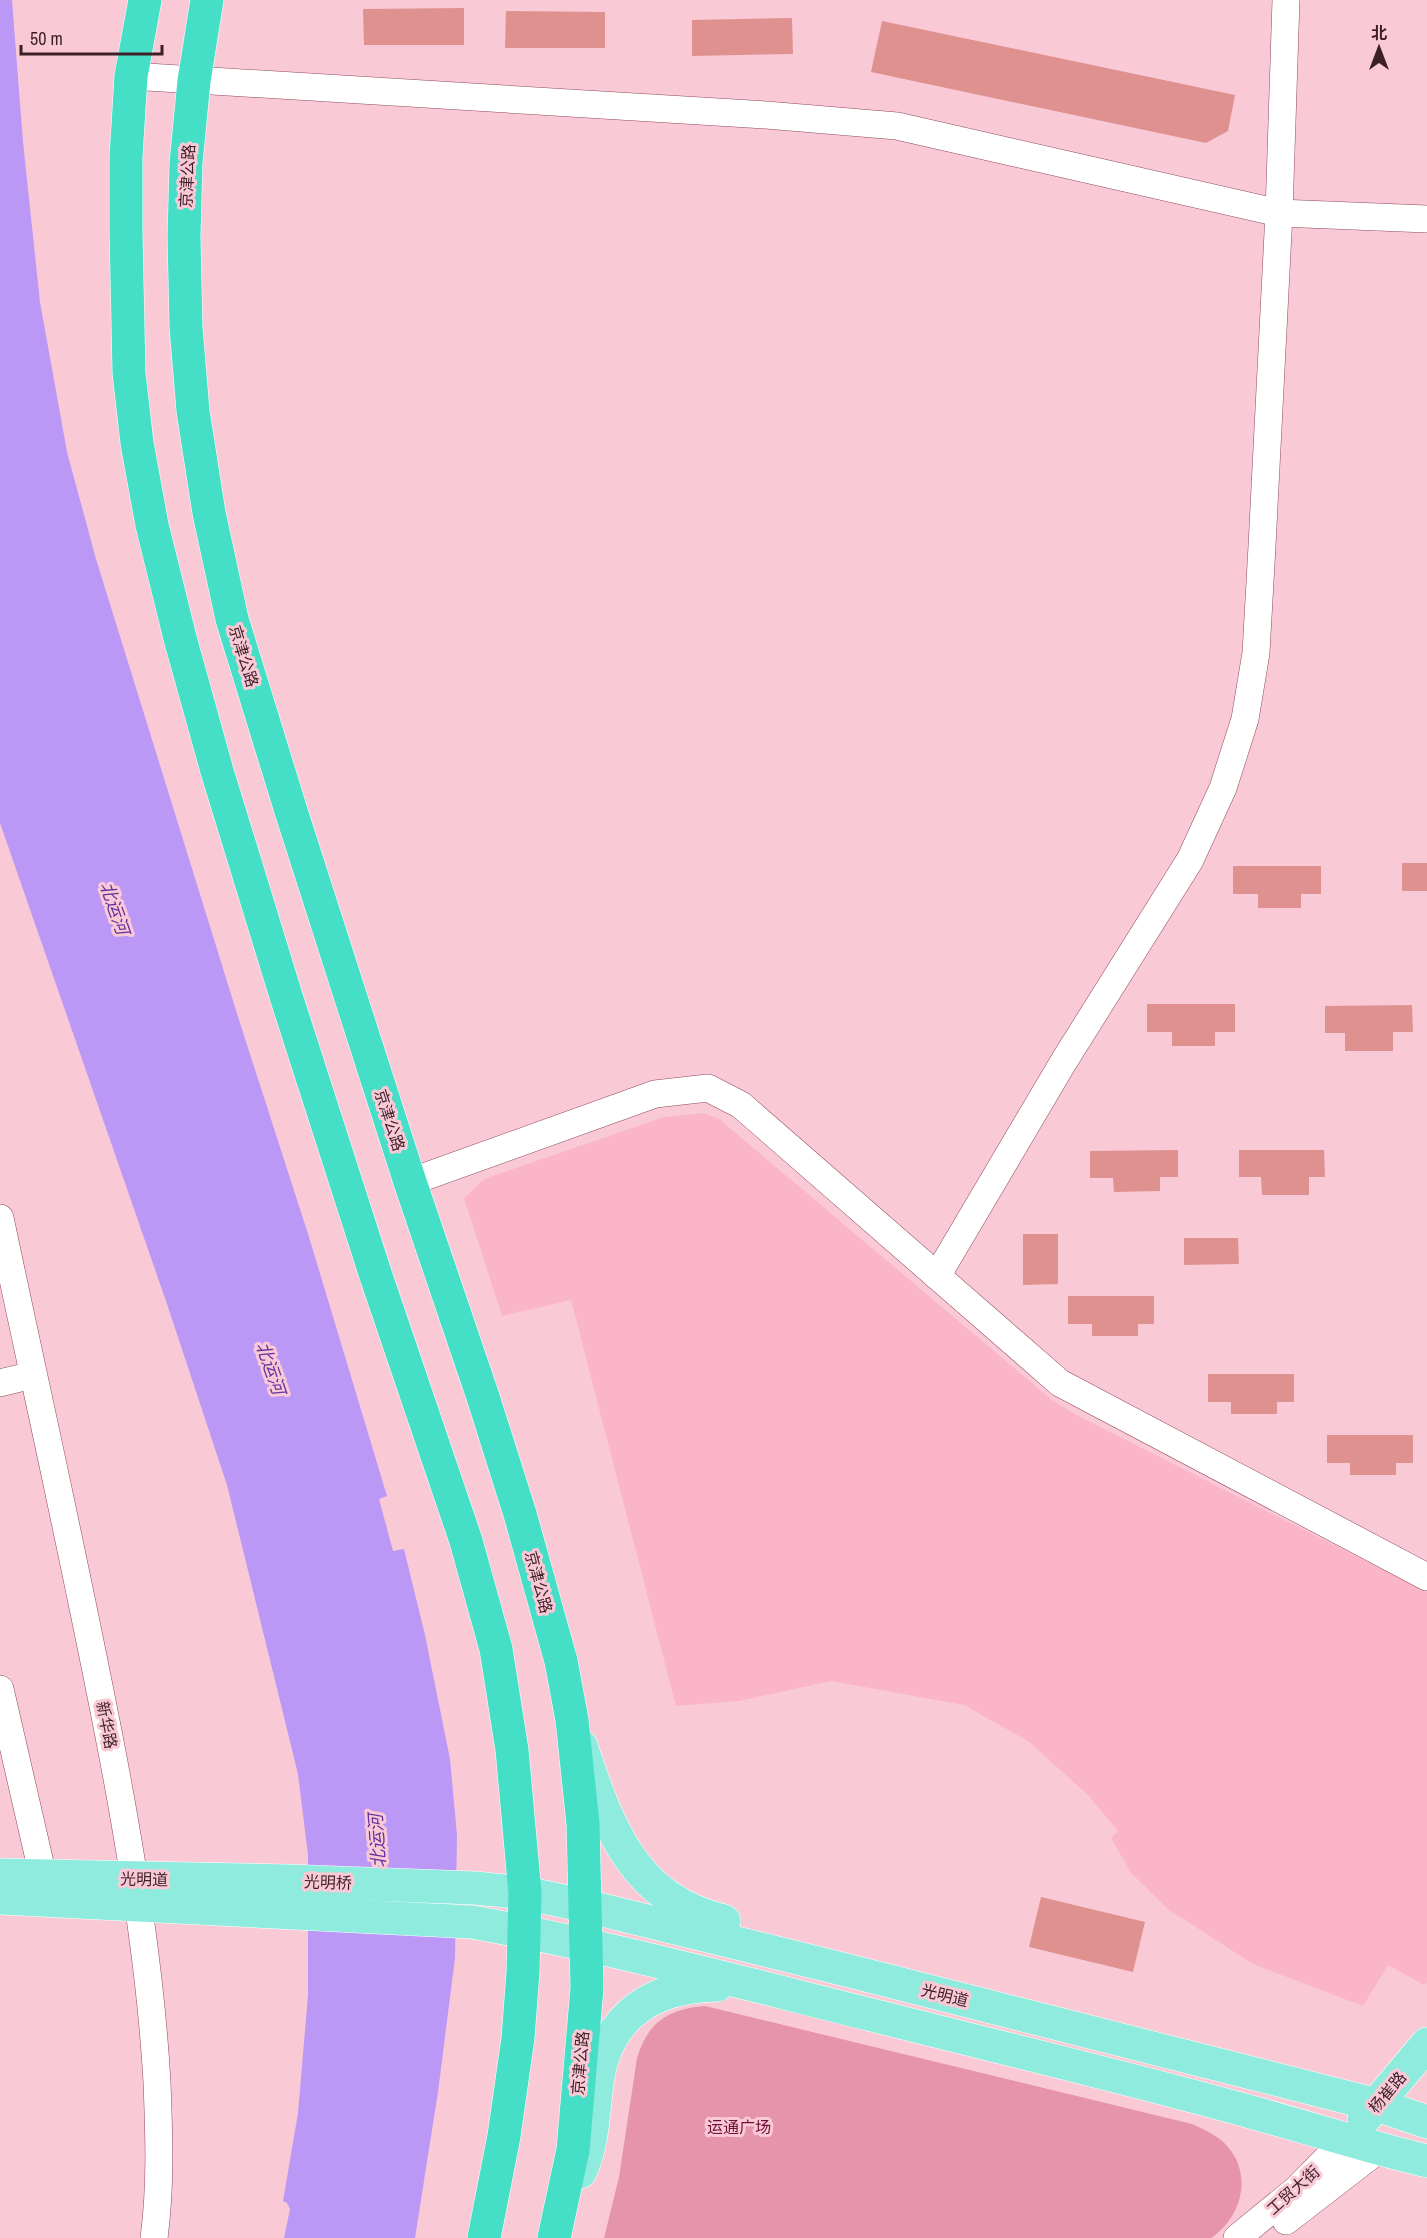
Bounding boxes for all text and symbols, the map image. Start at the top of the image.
scale bar [21,18,162,56]
north arrow [1349,18,1409,78]
text: 北 [1371,22,1387,44]
text: 50 m [30,26,63,51]
street label: 京津公路 [174,143,200,209]
street label: 京津公路 [224,622,264,690]
water label: 北运河 [94,878,137,940]
street label: 京津公路 [370,1086,410,1154]
water label: 北运河 [250,1338,293,1400]
street label: 京津公路 [520,1548,558,1616]
street label: 新华路 [92,1699,122,1751]
water label: 北运河 [362,1810,391,1869]
street label: 光明道 [120,1868,168,1890]
street label: 光明桥 [304,1870,352,1894]
street label: 光明道 [919,1979,971,2011]
street label: 京津公路 [566,2030,594,2096]
street label: 杨崔路 [1363,2067,1411,2117]
park label: 运通广场 [707,2116,771,2138]
street label: 工贸大街 [1262,2160,1324,2220]

